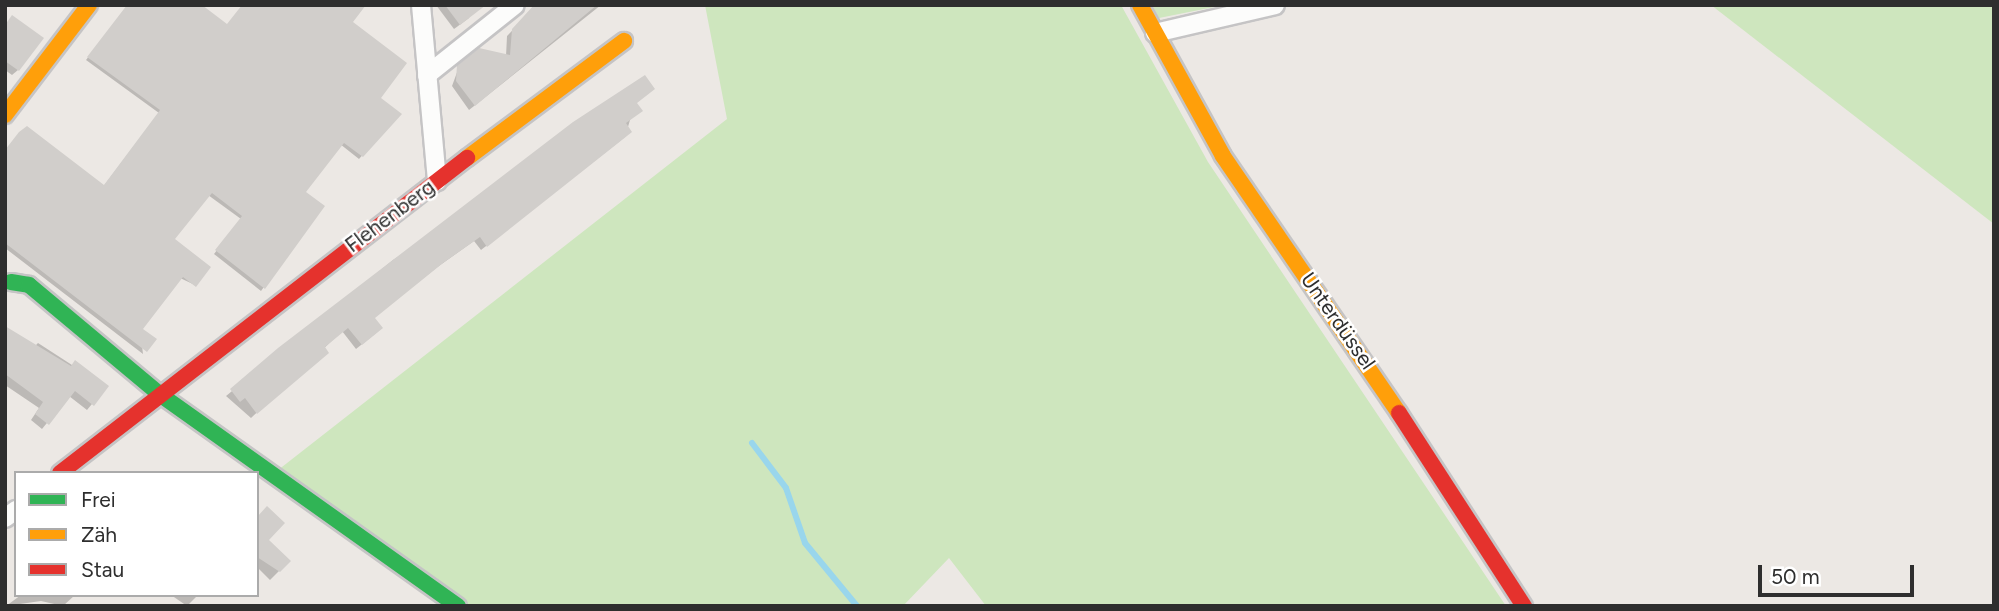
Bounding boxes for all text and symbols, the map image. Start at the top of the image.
street label: Flehenberg [340,174,440,258]
street label: Unterdüssel [1295,268,1381,374]
legend [14,471,259,597]
text: Frei [81,487,116,512]
text: Zäh [81,522,117,547]
scale bar [1761,552,1917,596]
text: Stau [81,557,124,582]
text: 50 m [1771,564,1820,589]

